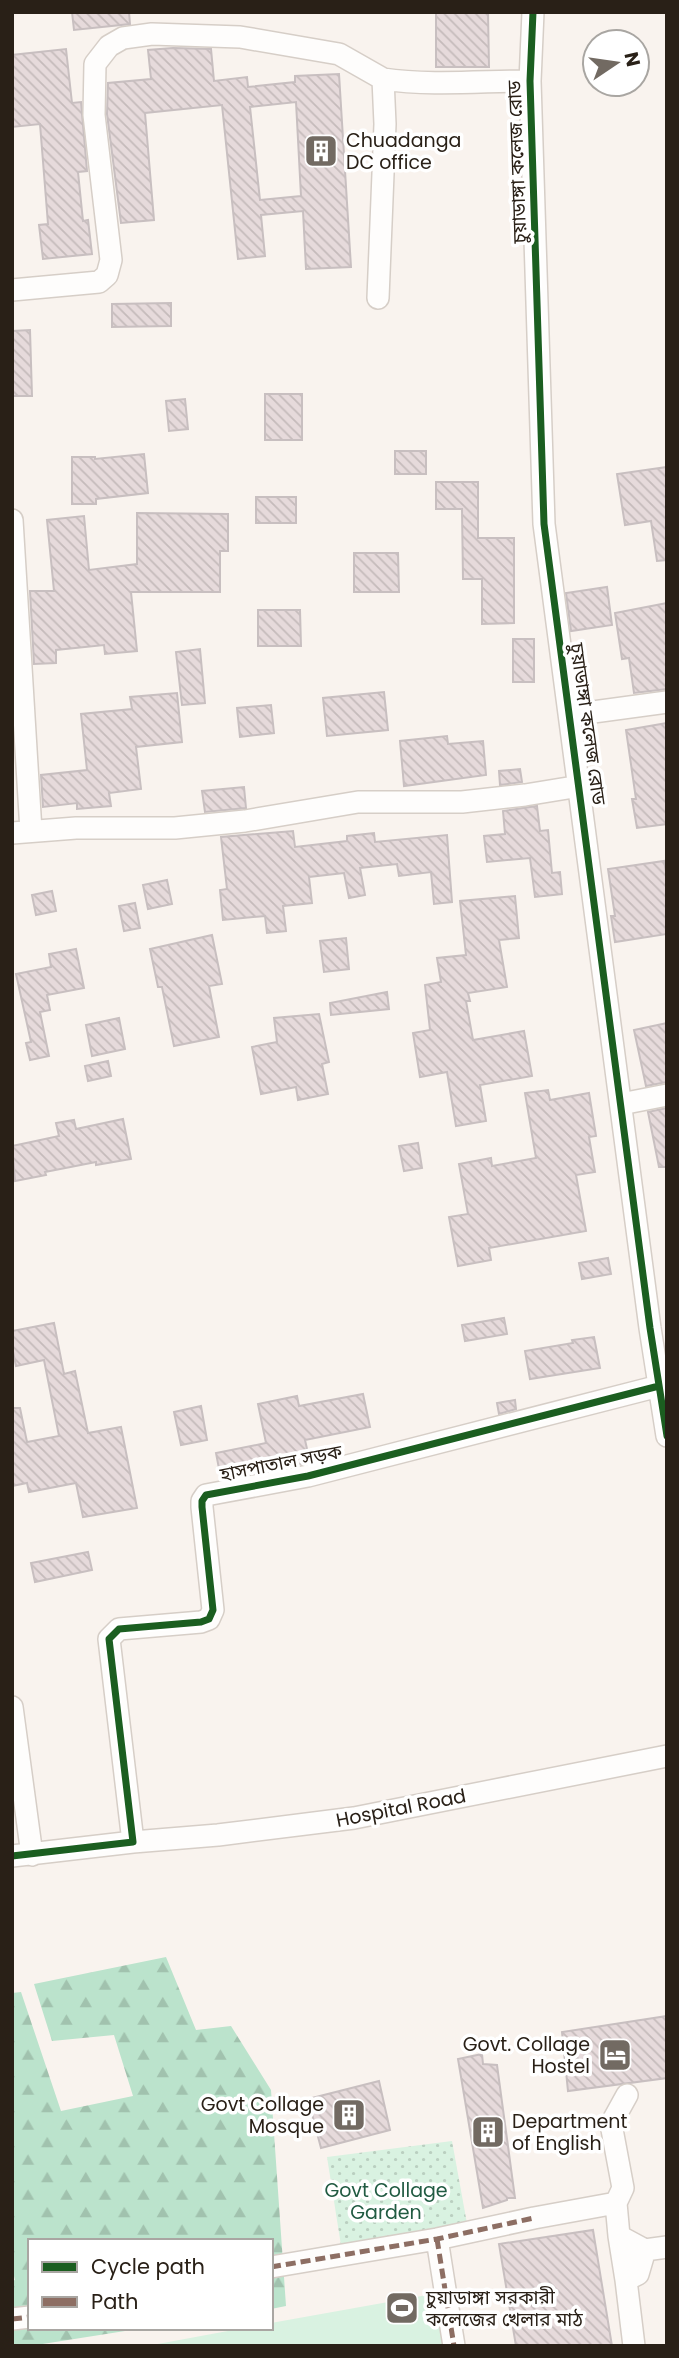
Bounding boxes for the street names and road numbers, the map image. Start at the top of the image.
street label: চুয়াডাঙ্গা কলেজ রোড [501,79,533,245]
street label: চুয়াডাঙ্গা কলেজ রোড [563,640,613,807]
street label: হাসপাতাল সড়ক [217,1438,345,1488]
street label: Hospital Road [334,1782,468,1834]

